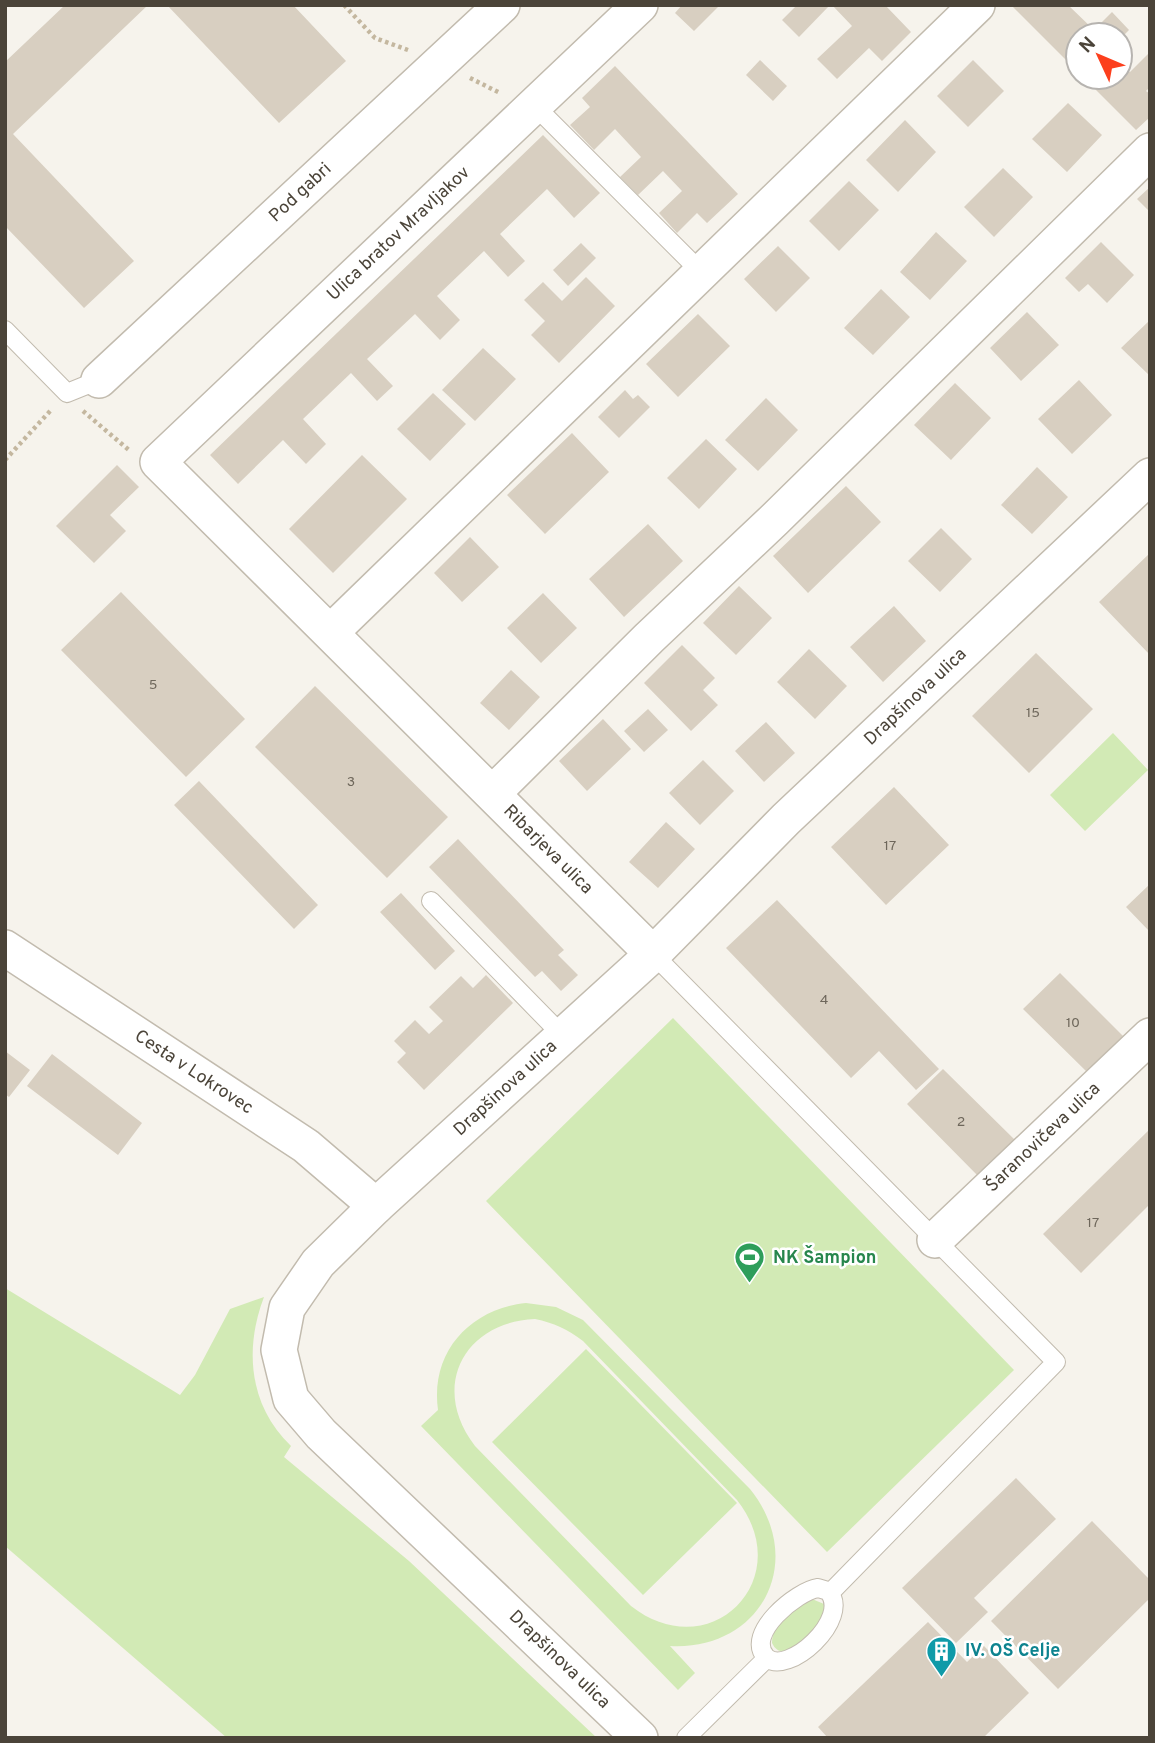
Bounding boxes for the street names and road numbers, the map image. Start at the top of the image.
street label: Pod gabri [264,158,336,227]
street label: Ulica bratov Mravljakov [323,162,475,306]
street label: Drapšinova ulica [860,643,972,751]
street label: Ribarjeva ulica [498,800,598,899]
street label: Cesta v Lokrovec [130,1025,258,1120]
street label: Drapšinova ulica [449,1035,562,1141]
street label: Šaranovičeva ulica [979,1077,1105,1197]
street label: Drapšinova ulica [503,1606,615,1714]

